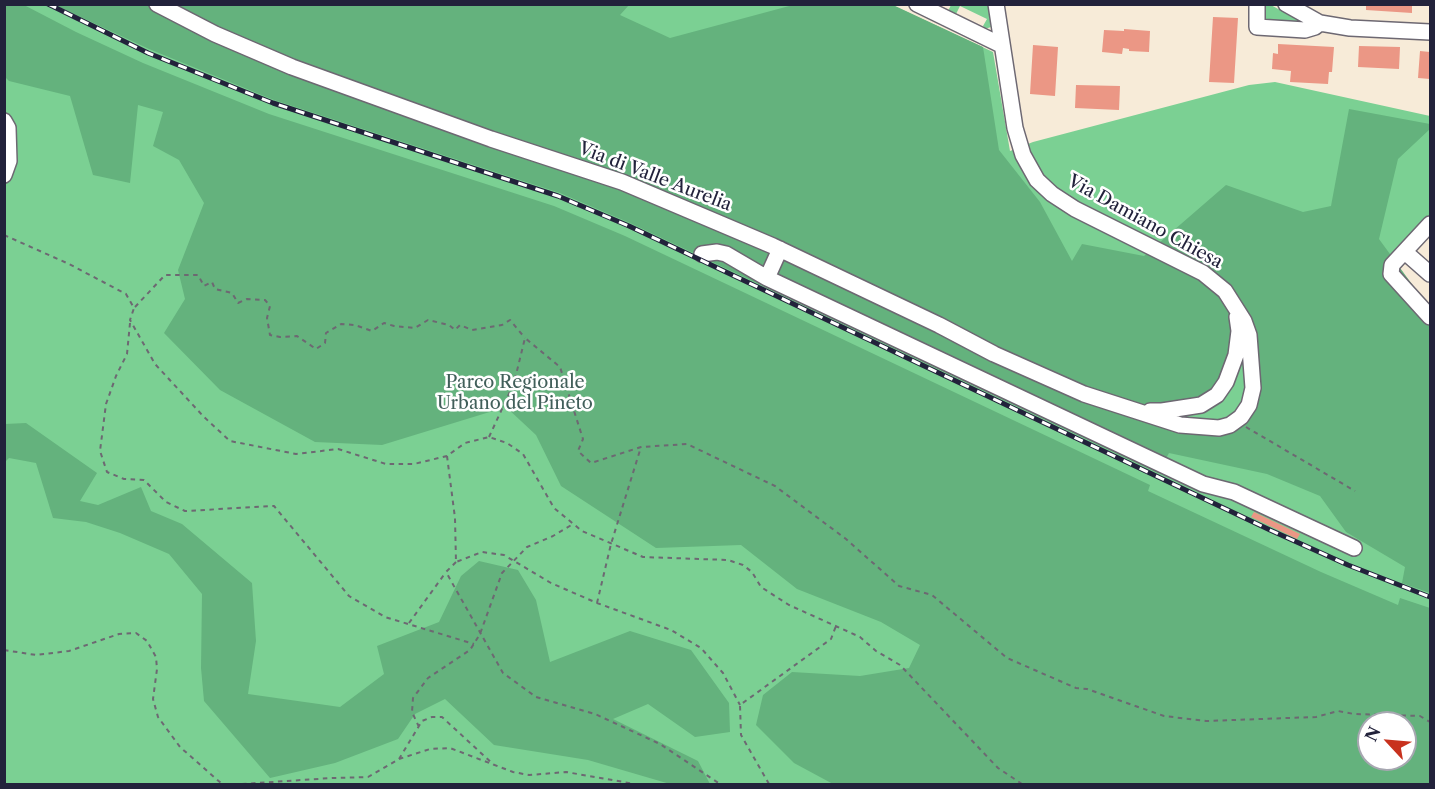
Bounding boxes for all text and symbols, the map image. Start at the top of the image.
street label: Via di Valle Aurelia [575,138,735,216]
street label: Via Damiano Chiesa [1064,170,1226,274]
park label: Parco Regionale Urbano del Pineto [437,372,593,415]
north arrow [1357,711,1417,771]
text: N [1361,723,1385,745]

